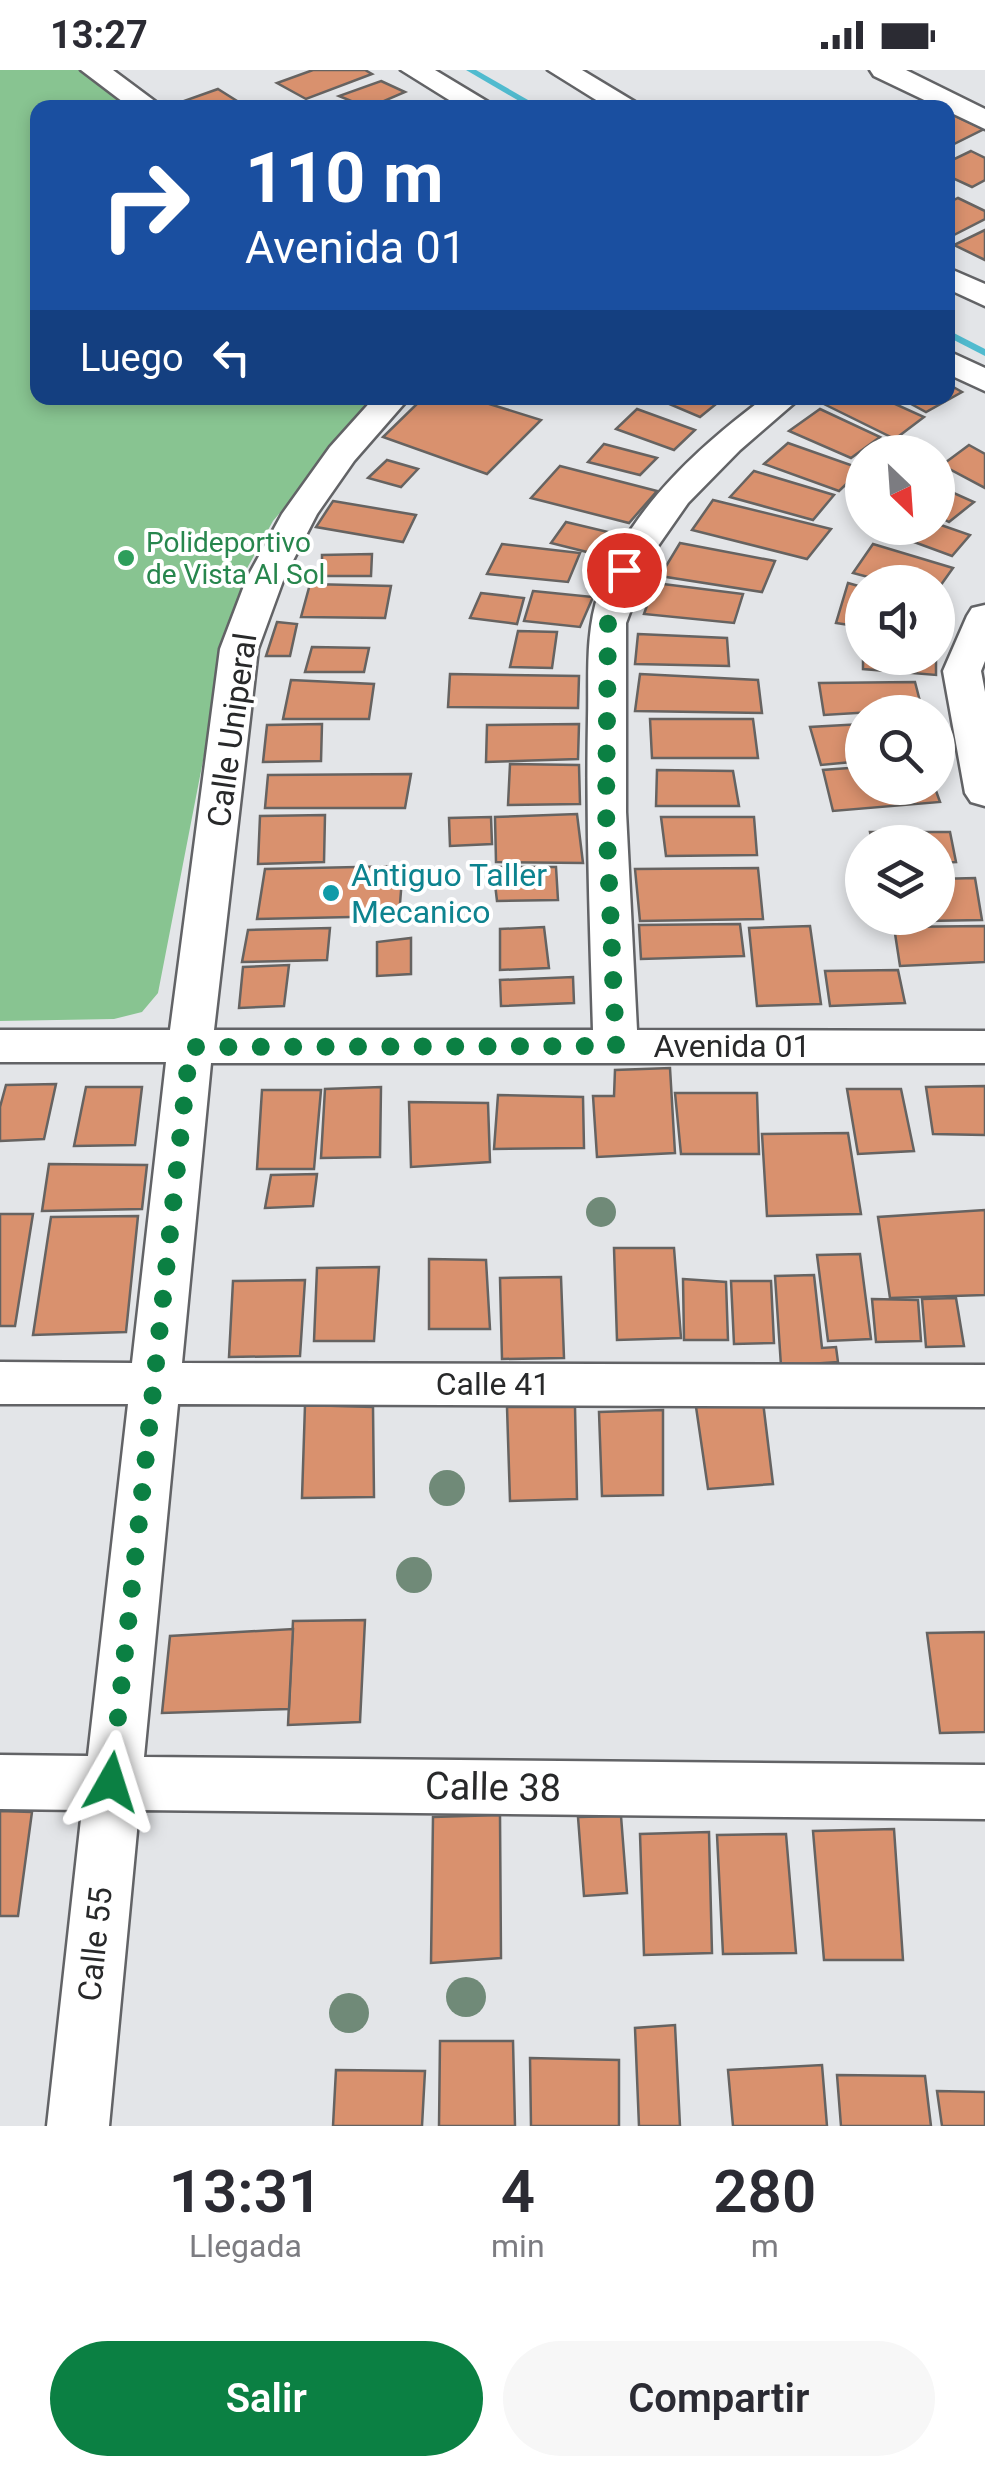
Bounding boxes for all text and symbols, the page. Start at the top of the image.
text: 13:27 [50,13,148,57]
text: 110 m [245,137,444,219]
icon: right [80,140,210,270]
text: Avenida 01 [245,221,466,274]
icon: left [204,330,259,385]
text: Luego [80,336,184,380]
north arrow [845,435,955,545]
map controls [845,435,955,935]
place label: Polideportivo de Vista Al Sol [146,526,325,591]
pin [582,528,667,613]
icon: arrive [597,543,652,598]
marker: Polideportivo de Vista Al Sol [115,547,137,569]
button: sound [845,565,955,675]
street label: Calle Uniperal [200,631,264,829]
button: search [845,695,955,805]
button: layers [845,825,955,935]
place label: Antiguo Taller Mecanico [351,856,547,931]
marker: Antiguo Taller Mecanico [320,882,342,904]
street label: Avenida 01 [653,1027,811,1065]
street label: Calle 41 [436,1365,550,1403]
position arrow [59,1730,163,1834]
street label: Calle 38 [425,1764,561,1810]
street label: Calle 55 [70,1885,120,2003]
text: 13:31 [169,2156,322,2227]
text: 4 [501,2156,535,2227]
text: 280 [713,2156,816,2227]
text: Llegada [189,2227,302,2265]
text: min [491,2227,545,2265]
text: m [751,2227,779,2265]
button: Salir [50,2341,483,2456]
button: Compartir [503,2341,935,2456]

